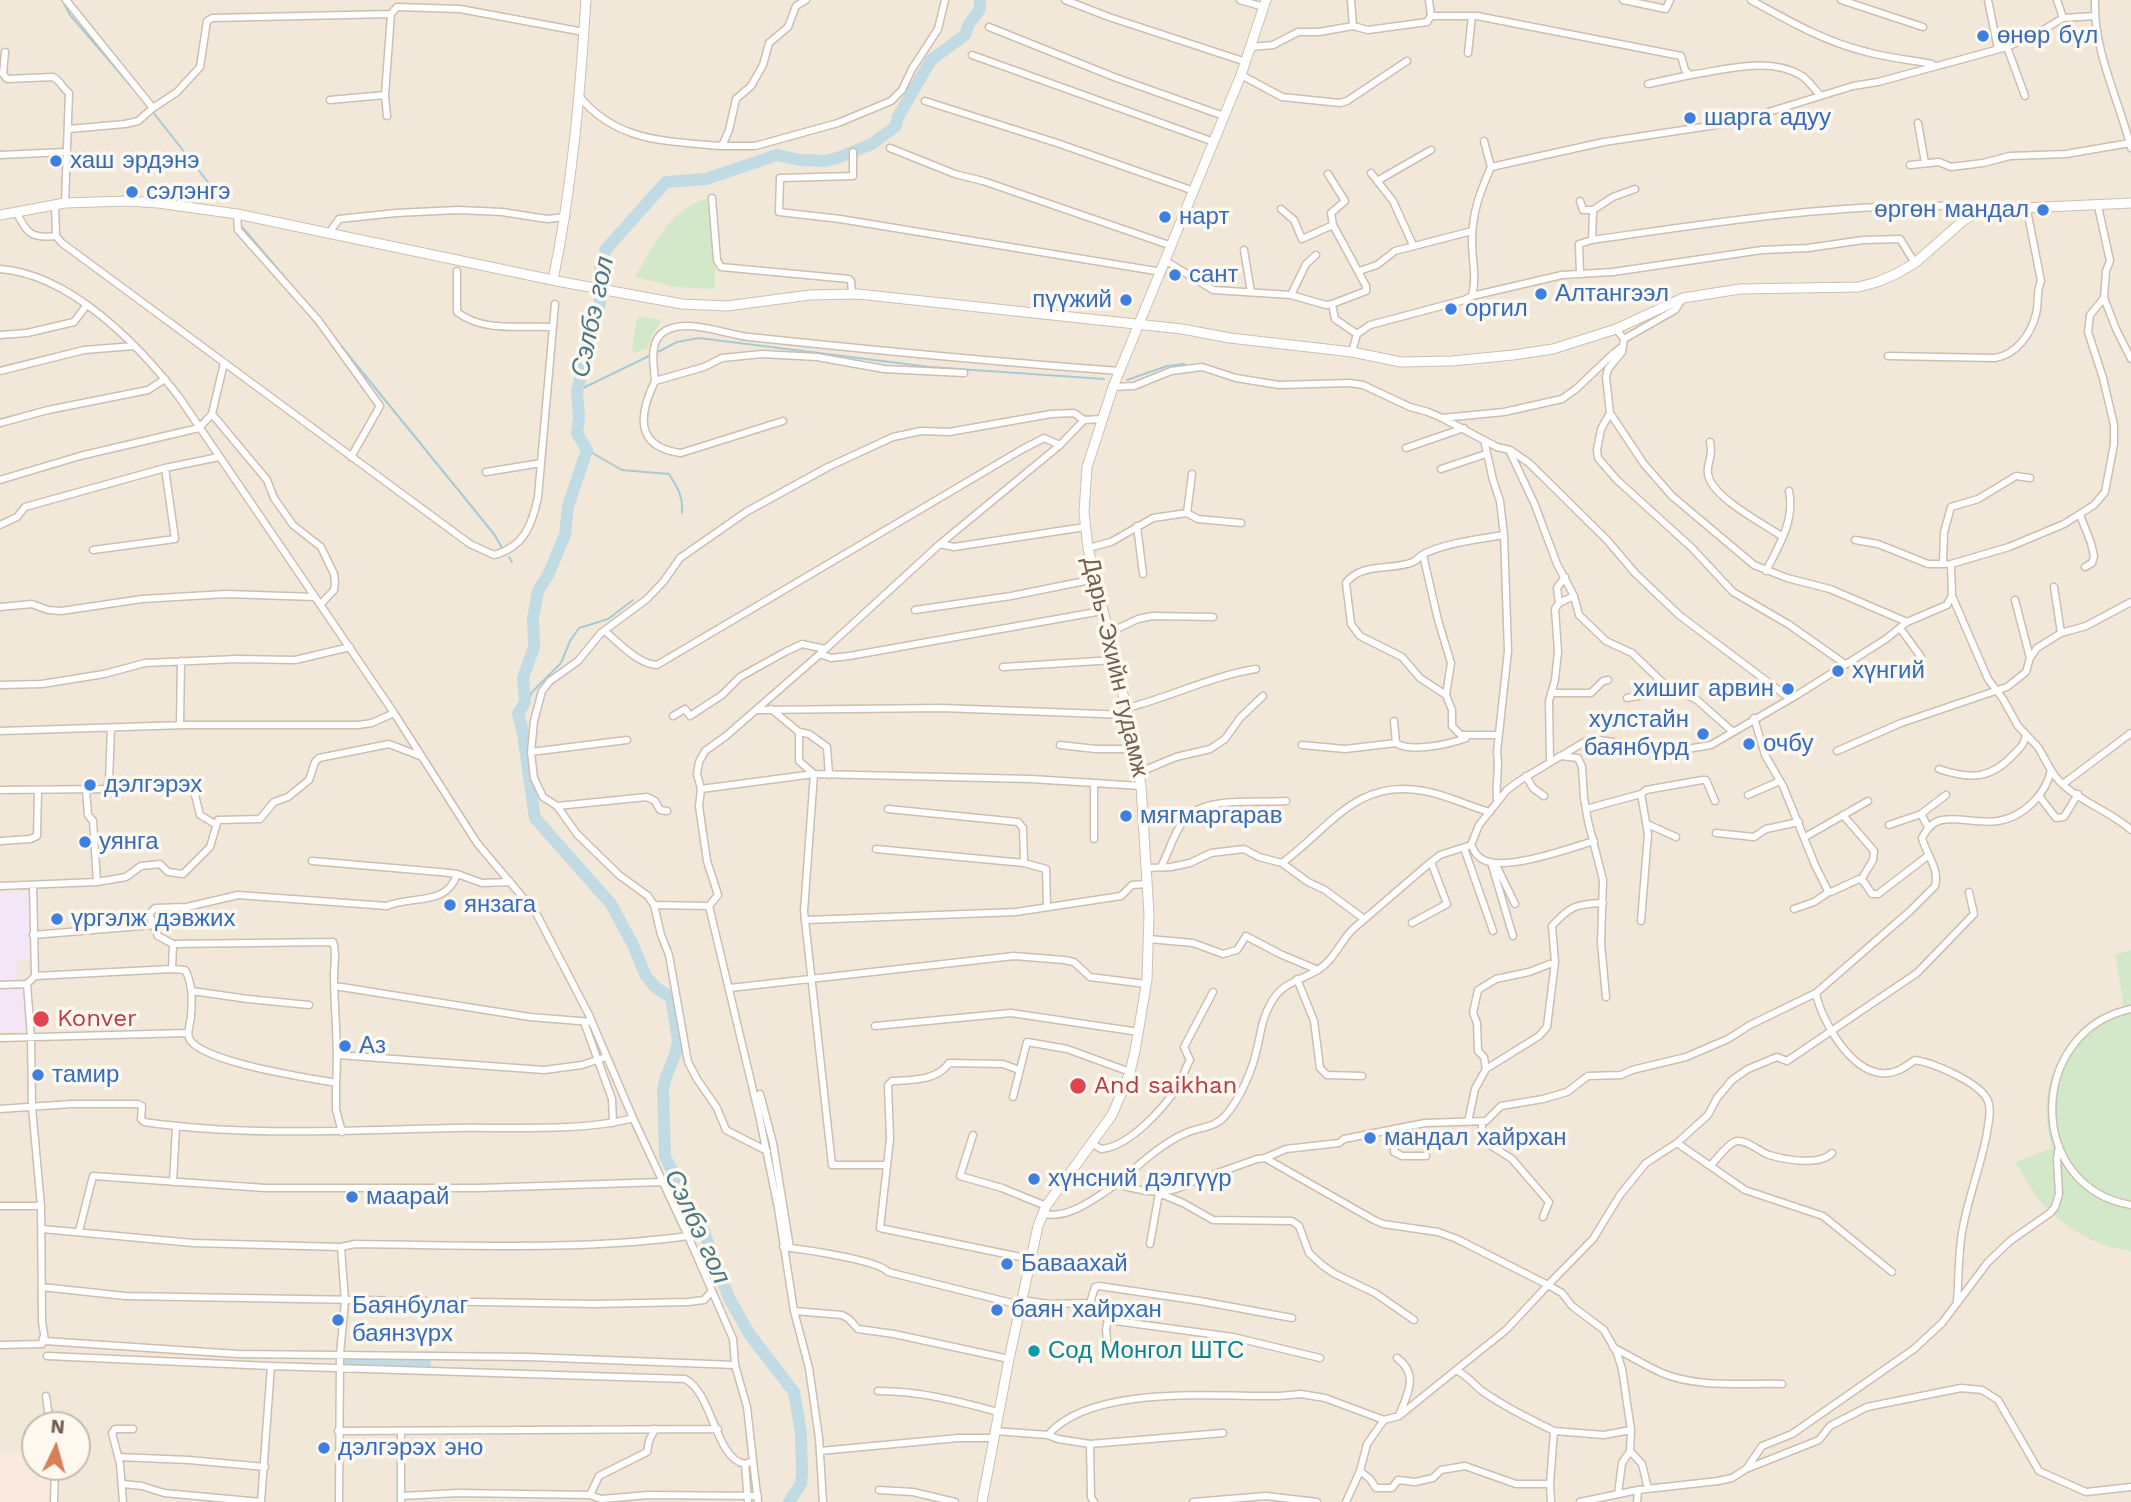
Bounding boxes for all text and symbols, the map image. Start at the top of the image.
place label: өнөр бүл [1997,22,2098,50]
marker: өнөр бүл [1975,28,1991,44]
place label: шарга адуу [1704,104,1831,132]
marker: шарга адуу [1682,110,1698,126]
place label: хаш эрдэнэ [70,147,200,175]
marker: хаш эрдэнэ [48,153,64,169]
place label: сэлэнгэ [146,178,230,206]
marker: сэлэнгэ [124,184,140,200]
place label: өргөн мандал [1874,196,2029,224]
marker: өргөн мандал [2035,202,2051,218]
place label: нарт [1179,203,1229,231]
marker: нарт [1157,209,1173,225]
water label: Сэлбэ гол [565,254,621,380]
place label: сант [1189,261,1239,289]
marker: сант [1167,267,1183,283]
place label: Алтангээл [1555,280,1669,308]
place label: пүүжий [1032,286,1112,314]
marker: Алтангээл [1533,286,1549,302]
marker: пүүжий [1118,292,1134,308]
place label: оргил [1465,295,1528,323]
marker: оргил [1443,301,1459,317]
street label: Дарь-Эхийн гудамж [1076,554,1154,780]
place label: хүнгий [1852,657,1925,685]
marker: хүнгий [1830,663,1846,679]
place label: хишиг арвин [1633,675,1774,703]
marker: хишиг арвин [1780,681,1796,697]
place label: хулстайн баянбүрд [1584,706,1689,762]
marker: хулстайн баянбүрд [1695,726,1711,742]
place label: очбу [1763,730,1814,758]
marker: очбу [1741,736,1757,752]
place label: дэлгэрэх [104,771,202,799]
marker: дэлгэрэх [82,777,98,793]
place label: мягмаргарав [1140,802,1282,830]
marker: мягмаргарав [1118,808,1134,824]
place label: уянга [99,828,159,856]
marker: уянга [77,834,93,850]
place label: янзага [464,891,536,919]
marker: янзага [442,897,458,913]
place label: үргэлж дэвжих [71,905,236,933]
marker: үргэлж дэвжих [49,911,65,927]
place label: Konver [57,1005,137,1033]
marker: Konver [31,1009,51,1029]
place label: Аз [359,1032,386,1060]
marker: Аз [337,1038,353,1054]
place label: тамир [52,1061,119,1089]
marker: тамир [30,1067,46,1083]
place label: And saikhan [1094,1072,1237,1100]
marker: And saikhan [1068,1076,1088,1096]
place label: мандал хайрхан [1384,1124,1567,1152]
marker: мандал хайрхан [1362,1130,1378,1146]
water label: Сэлбэ гол [657,1165,737,1289]
place label: хүнсний дэлгүүр [1048,1165,1232,1193]
marker: хүнсний дэлгүүр [1026,1171,1042,1187]
place label: маарай [366,1183,449,1211]
marker: маарай [344,1189,360,1205]
place label: Баваахай [1021,1250,1128,1278]
marker: Баваахай [999,1256,1015,1272]
place label: Баянбулаг баянзүрх [352,1292,468,1348]
place label: баян хайрхан [1011,1296,1162,1324]
marker: баян хайрхан [989,1302,1005,1318]
marker: Баянбулаг баянзүрх [330,1312,346,1328]
place label: Сод Монгол ШТС [1048,1337,1244,1365]
marker: Сод Монгол ШТС [1026,1343,1042,1359]
north arrow [21,1411,91,1481]
text: N [50,1415,66,1439]
place label: дэлгэрэх эно [338,1434,483,1462]
marker: дэлгэрэх эно [316,1440,332,1456]

